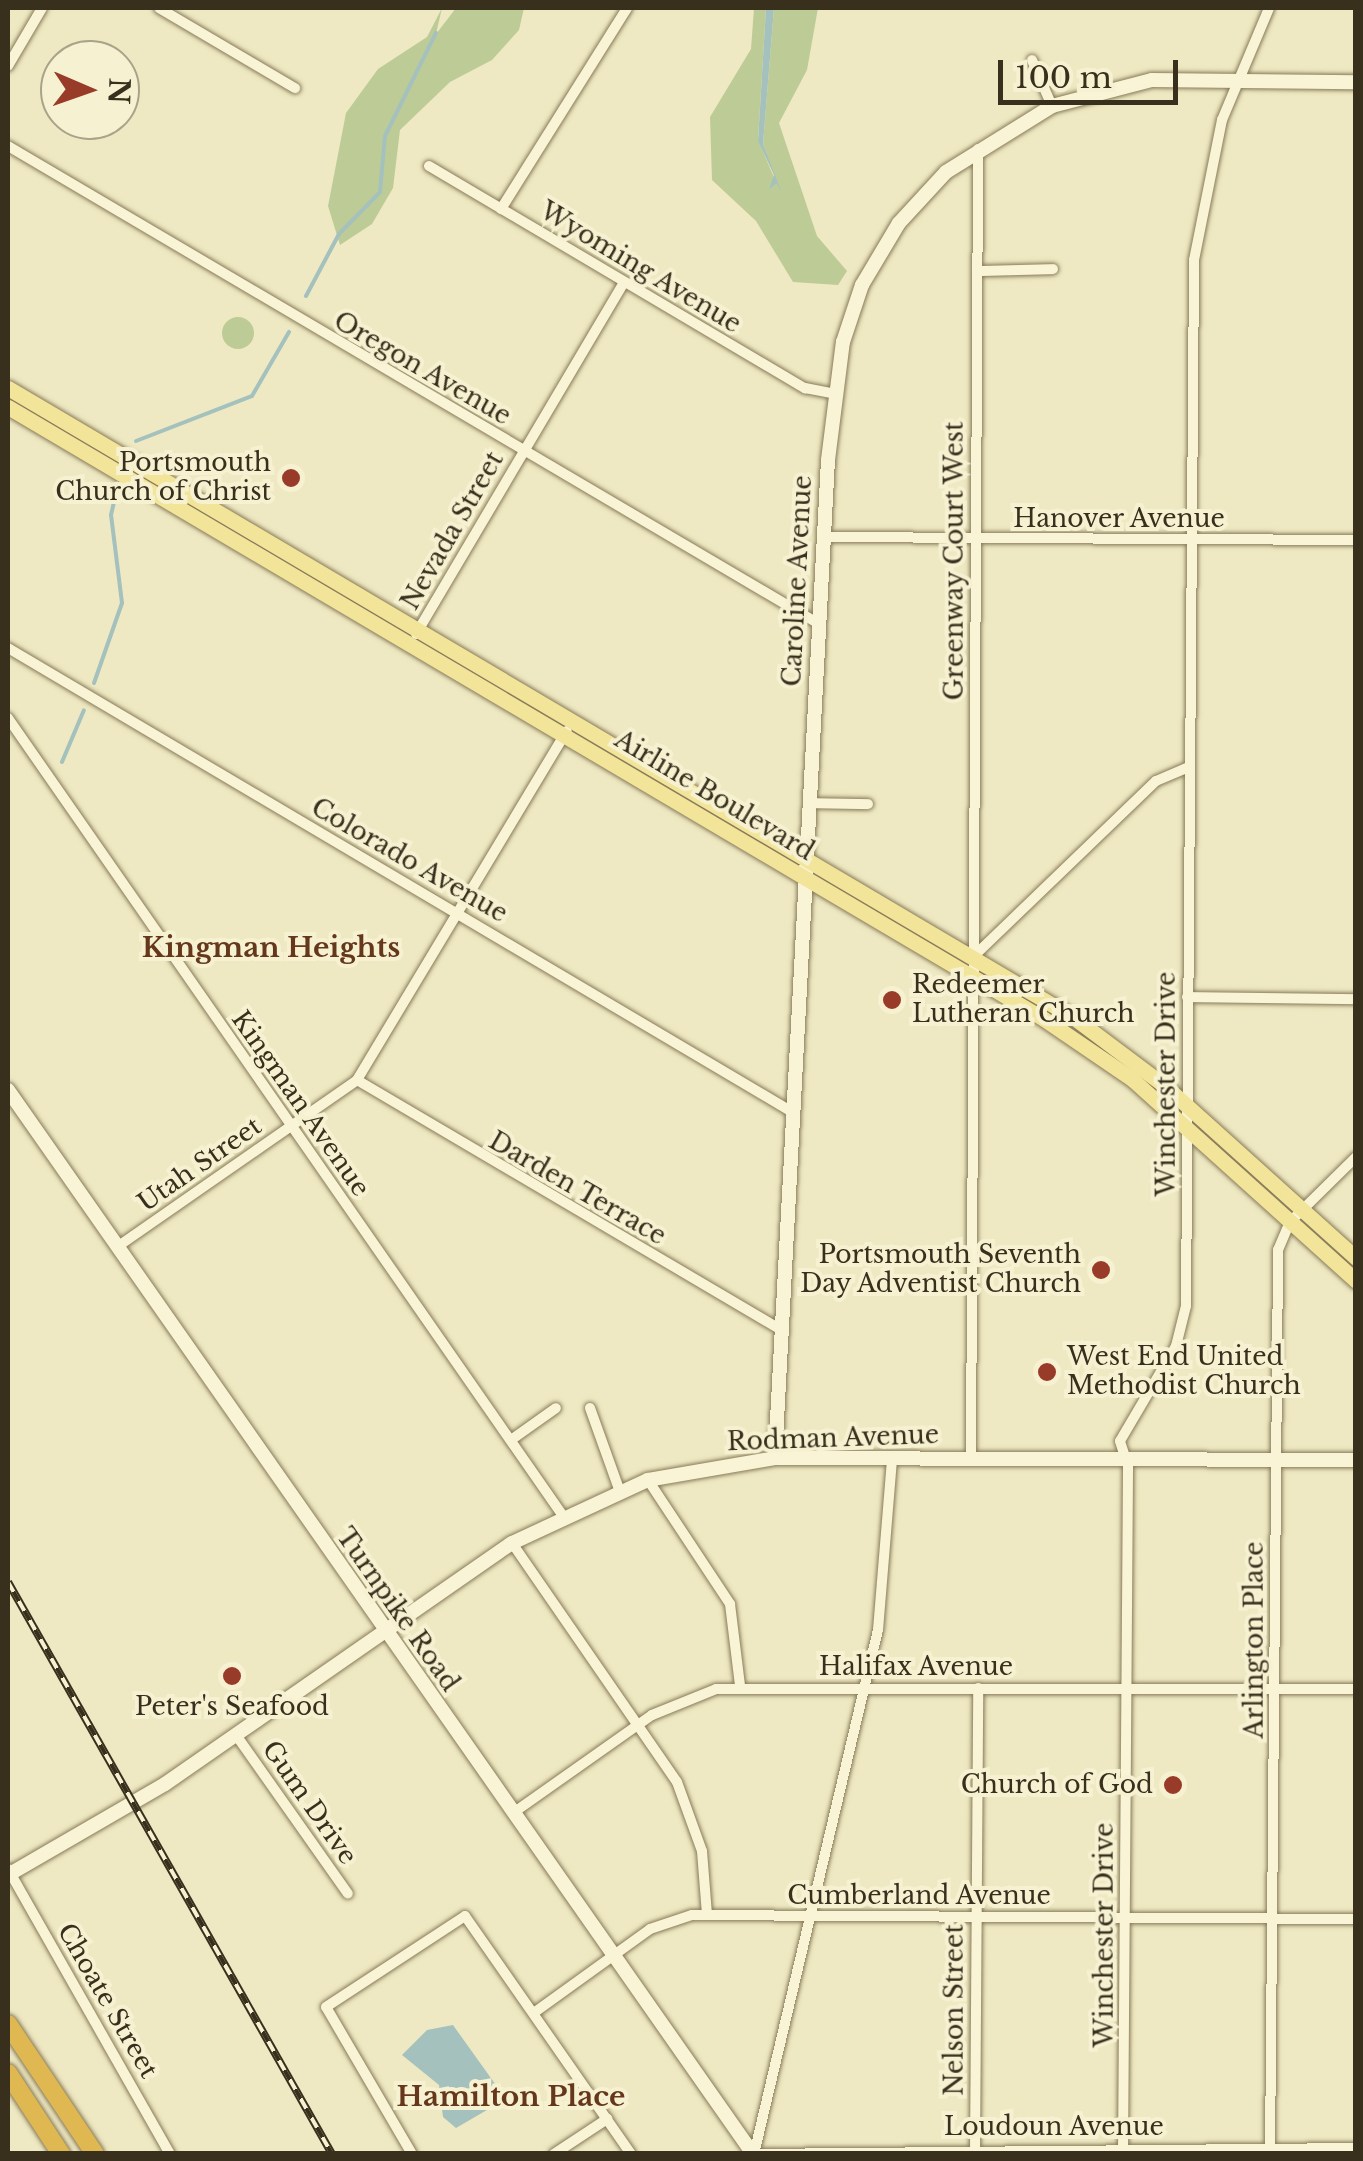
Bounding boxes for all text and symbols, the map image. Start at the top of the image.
north arrow [40,40,140,140]
scale bar [1003,40,1183,102]
text: 100 m [1015,59,1112,96]
text: N [101,77,136,105]
street label: Wyoming Avenue [534,196,746,340]
street label: Oregon Avenue [328,306,516,432]
street label: Greenway Court West [940,421,970,701]
street label: Nevada Street [396,447,510,615]
place label: Portsmouth Church of Christ [55,449,271,508]
marker: Portsmouth Church of Christ [280,467,302,489]
street label: Caroline Avenue [777,474,819,688]
street label: Hanover Avenue [1012,504,1226,534]
street label: Airline Boulevard [609,725,819,867]
street label: Colorado Avenue [305,792,513,930]
district label: Kingman Heights [142,931,400,965]
place label: Redeemer Lutheran Church [912,971,1134,1030]
street label: Winchester Drive [1152,971,1182,1197]
marker: Redeemer Lutheran Church [881,989,903,1011]
street label: Kingman Avenue [224,1005,376,1203]
street label: Utah Street [133,1111,267,1219]
street label: Darden Terrace [483,1126,671,1252]
place label: Portsmouth Seventh Day Adventist Church [799,1241,1081,1300]
marker: Portsmouth Seventh Day Adventist Church [1090,1259,1112,1281]
place label: West End United Methodist Church [1067,1343,1301,1402]
marker: West End United Methodist Church [1036,1361,1058,1383]
street label: Rodman Avenue [726,1420,940,1458]
street label: Turnpike Road [329,1523,465,1697]
street label: Arlington Place [1240,1541,1270,1739]
street label: Halifax Avenue [818,1652,1014,1682]
marker: Peter's Seafood [221,1665,243,1687]
place label: Peter's Seafood [135,1692,329,1722]
street label: Gum Drive [255,1735,363,1871]
place label: Church of God [961,1770,1153,1800]
marker: Church of God [1162,1774,1184,1796]
street label: Winchester Drive [1090,1822,1120,2048]
street label: Cumberland Avenue [787,1881,1051,1911]
street label: Choate Street [51,1918,163,2084]
street label: Nelson Street [940,1924,970,2096]
district label: Hamilton Place [397,2080,625,2114]
street label: Loudoun Avenue [944,2112,1164,2142]

